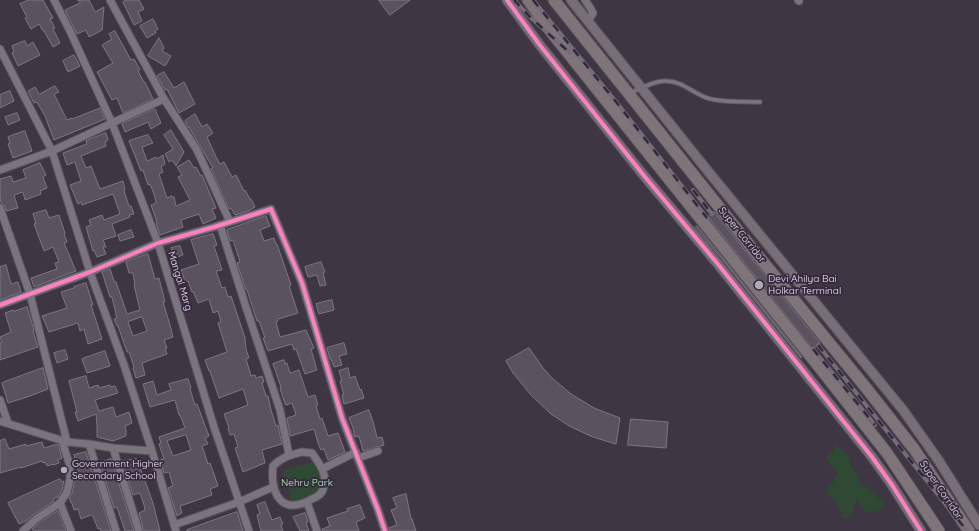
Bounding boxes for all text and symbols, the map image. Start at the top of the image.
street label: Super Corridor [716,205,768,265]
street label: Mangal Marg [165,250,195,312]
place label: Devi Ahilya Bai Holkar Terminal [768,273,841,296]
marker: Devi Ahilya Bai Holkar Terminal [753,279,765,291]
place label: Government Higher Secondary School [72,458,163,482]
street label: Super Corridor [917,458,965,522]
marker: Government Higher Secondary School [59,465,69,475]
park label: Nehru Park [281,477,333,489]

